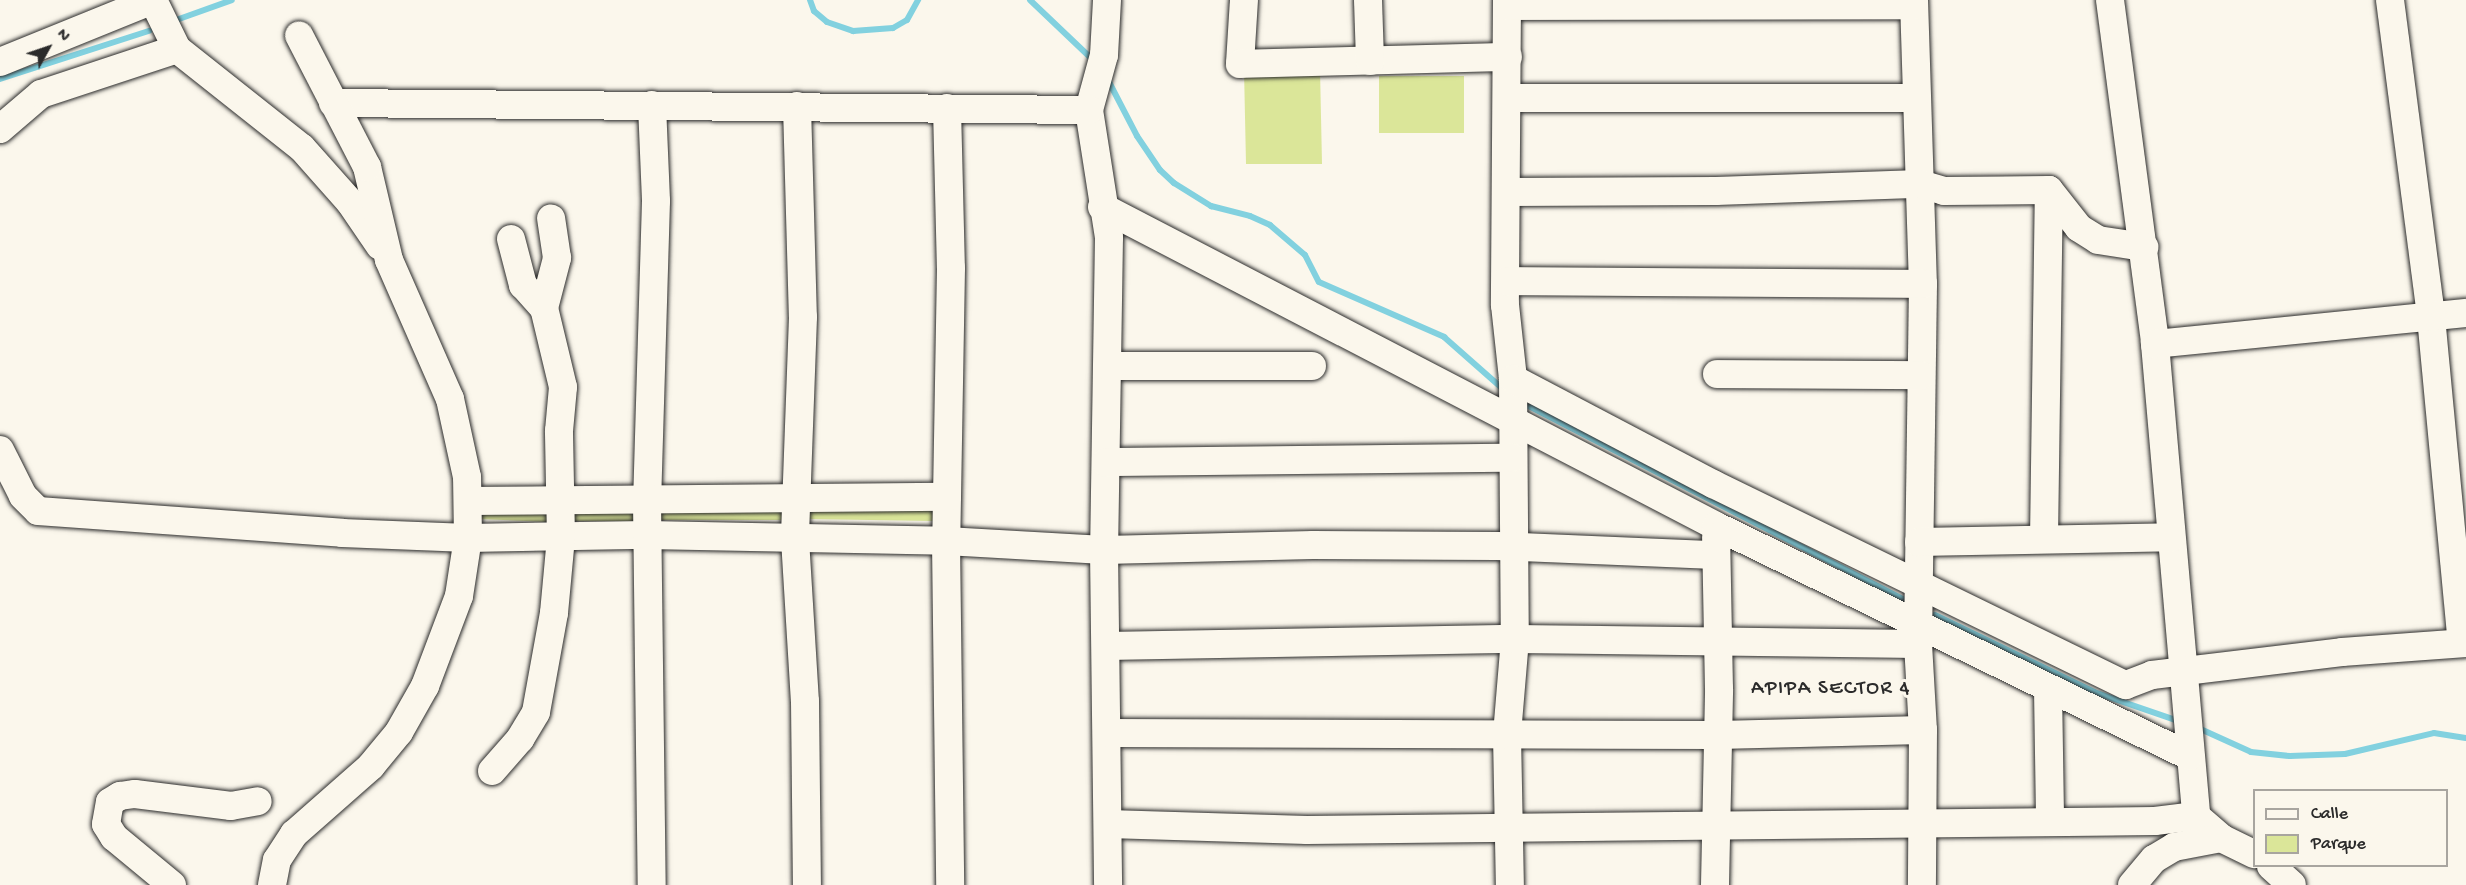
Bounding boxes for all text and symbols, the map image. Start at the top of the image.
north arrow [18,18,78,78]
text: N [52,26,73,46]
district label: APIPA SECTOR 4 [1751,677,1911,703]
legend [2253,789,2448,867]
text: Calle [2311,804,2348,825]
text: Parque [2311,834,2366,855]

